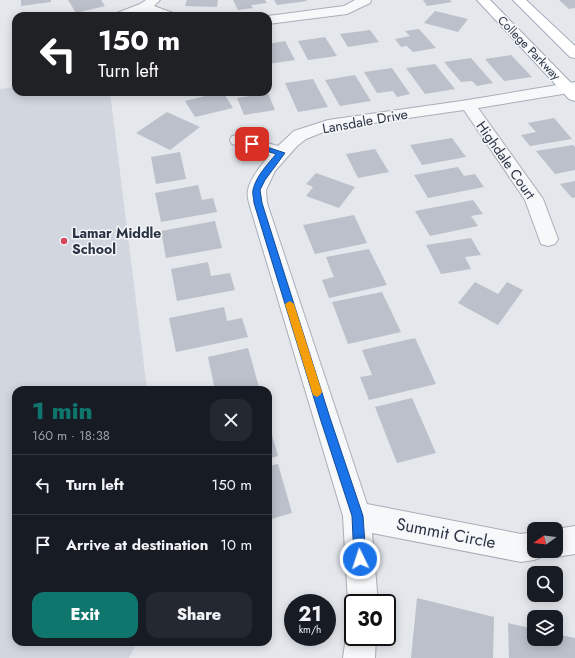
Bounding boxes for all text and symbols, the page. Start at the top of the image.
street label: College Parkway [493,12,565,85]
text: 150 m [98,20,180,61]
icon: left [32,28,84,80]
text: Turn left [98,58,158,84]
street label: Lansdale Drive [321,104,409,138]
street label: Highdale Court [472,117,541,204]
pin [235,127,269,161]
icon: arrive [241,133,263,155]
place label: Lamar Middle School [72,223,161,259]
marker: Lamar Middle School [59,236,69,246]
text: 1 min [32,393,93,428]
button: close [210,399,252,441]
text: 160 m · 18:38 [32,426,110,445]
icon: left [32,474,54,496]
text: Turn left [66,474,124,496]
text: 150 m [212,474,252,496]
street label: Summit Circle [394,512,498,554]
north arrow [527,522,563,558]
map controls [527,522,563,646]
icon: arrive [32,534,54,556]
text: Arrive at destination [66,534,208,556]
text: 10 m [220,534,252,556]
position arrow [339,538,381,580]
button: search [527,566,563,602]
button: Exit [32,592,138,638]
button: Share [146,592,252,638]
speed limit sign: 30 [344,594,396,646]
text: 21 [298,600,322,629]
button: layers [527,610,563,646]
text: km/h [299,622,321,637]

